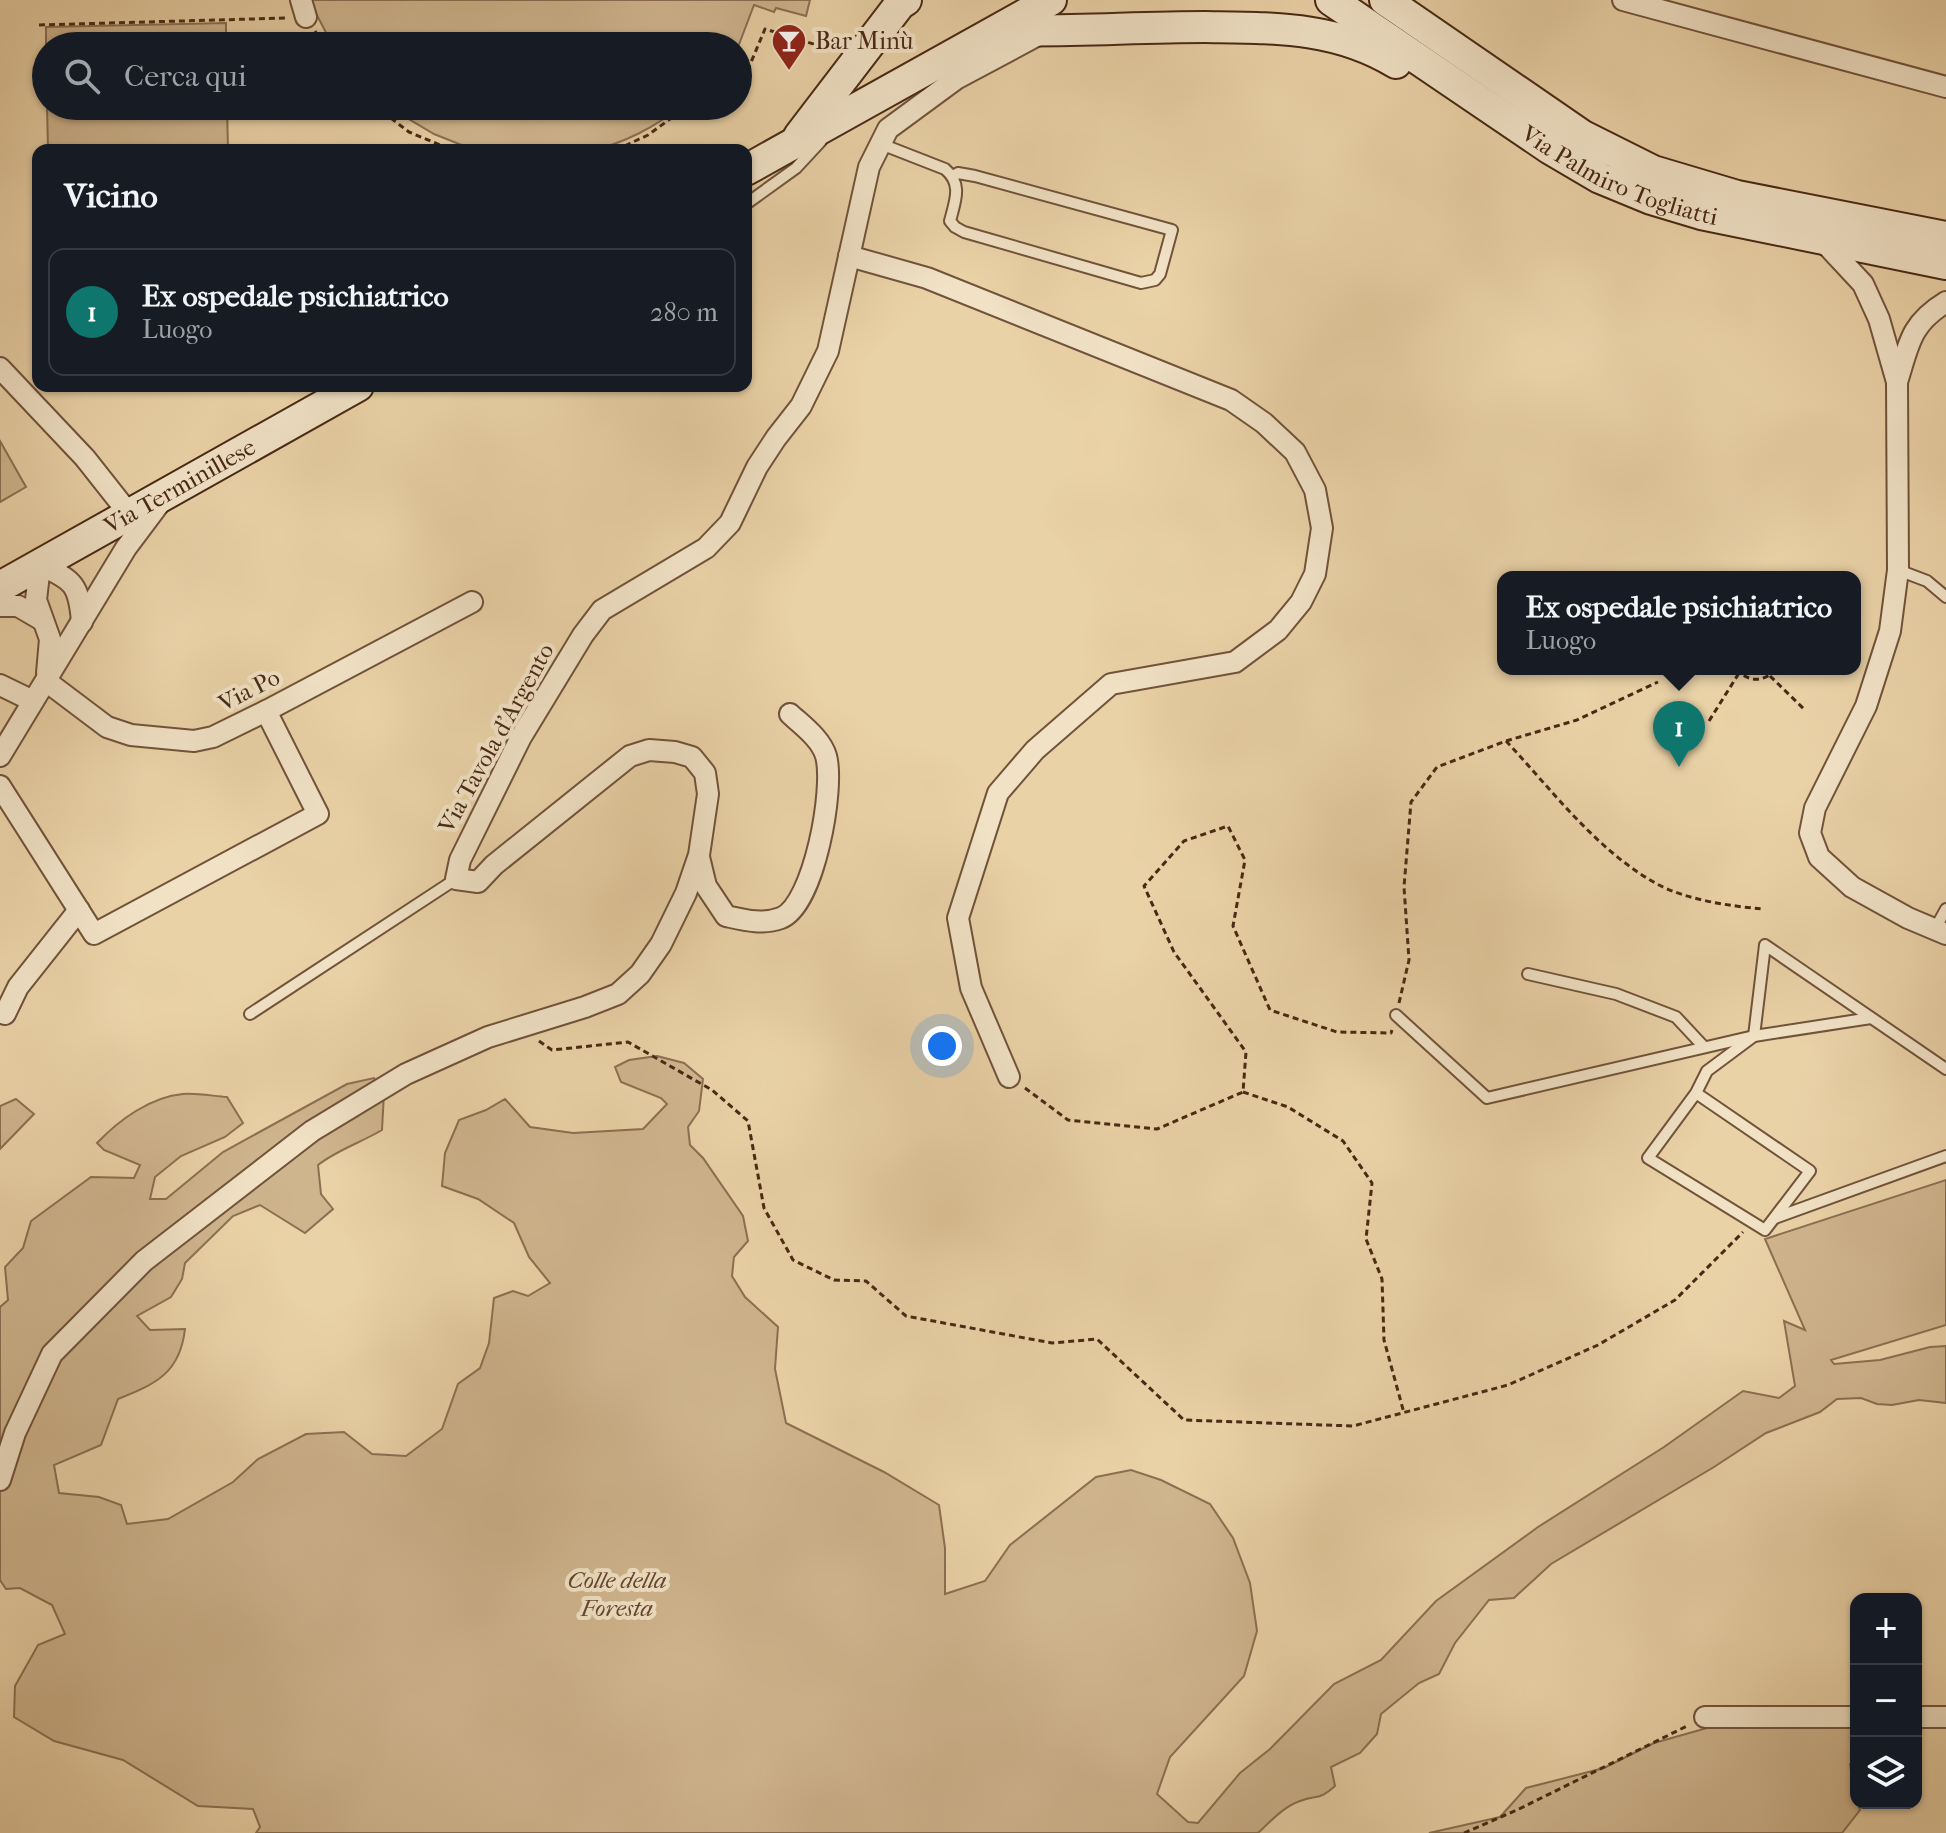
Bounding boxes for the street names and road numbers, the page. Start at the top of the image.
street label: Via Palmiro Togliatti [1515,119,1720,231]
street label: Via Terminillese [98,433,260,540]
street label: Via Tavola d'Argento [432,638,560,838]
street label: Via Po [213,663,284,718]

